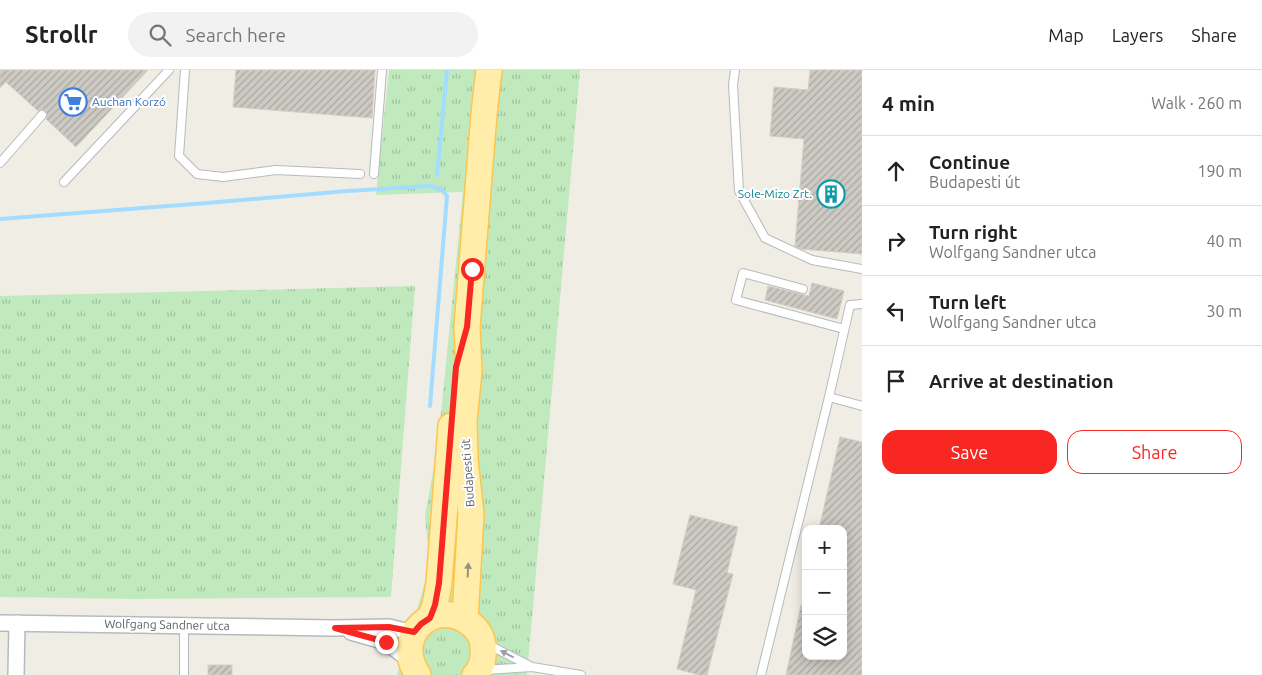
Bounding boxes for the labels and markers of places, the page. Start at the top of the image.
supermarket icon: Auchan Korzó [58,87,88,117]
place label: Auchan Korzó [92,95,166,108]
building icon: Sole-Mizo Zrt. [816,179,846,209]
place label: Sole-Mizo Zrt. [738,187,812,200]

